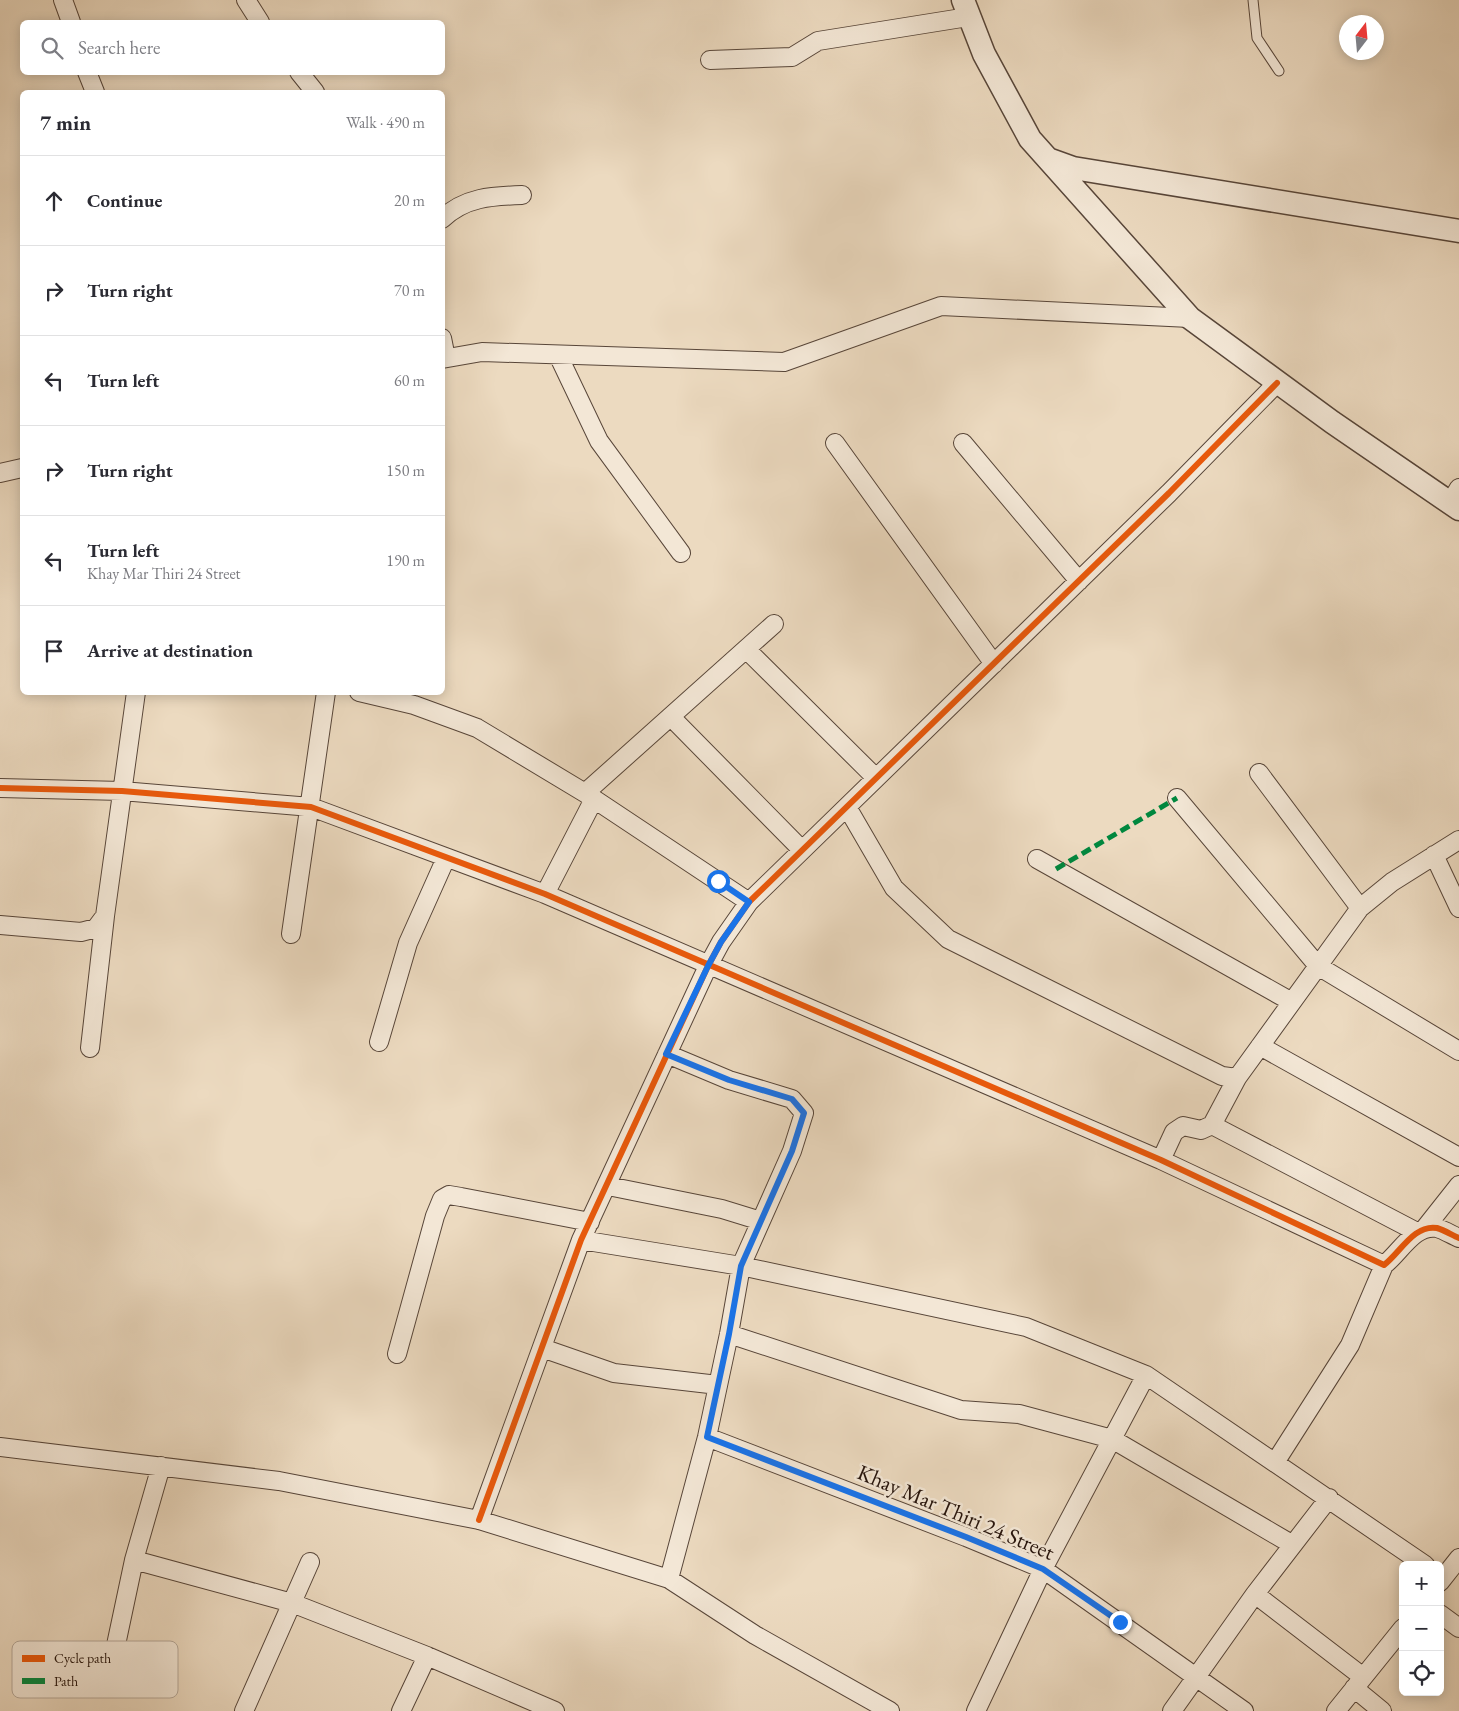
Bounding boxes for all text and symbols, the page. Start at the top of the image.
north arrow [1339,15,1384,60]
search box [20,20,445,75]
icon: search [38,34,66,62]
text: Search here [78,35,160,60]
text: 7 min [40,109,91,136]
text: Walk · 490 m [346,112,425,133]
icon: ahead [40,187,68,215]
text: Continue [87,188,162,213]
text: 20 m [394,190,425,211]
icon: right [40,277,68,305]
text: Turn right [87,278,173,303]
text: 70 m [394,280,425,301]
icon: left [40,367,68,395]
text: Turn left [87,368,159,393]
text: 60 m [394,370,425,391]
icon: right [40,457,68,485]
text: Turn right [87,458,173,483]
text: 150 m [386,460,425,481]
text: Turn left [87,538,159,563]
icon: left [40,547,68,575]
text: 190 m [386,550,425,571]
text: Khay Mar Thiri 24 Street [87,563,241,584]
icon: arrive [40,637,68,665]
text: Arrive at destination [87,638,253,663]
route start [707,870,730,893]
street label: Khay Mar Thiri 24 Street [853,1457,1059,1567]
map controls [1399,1561,1444,1696]
button: + [1399,1561,1444,1606]
button: − [1399,1606,1444,1651]
route end [1109,1611,1132,1634]
legend [12,1641,178,1698]
text: Cycle path [54,1649,111,1667]
button: locate [1399,1651,1444,1696]
text: Path [54,1672,78,1690]

